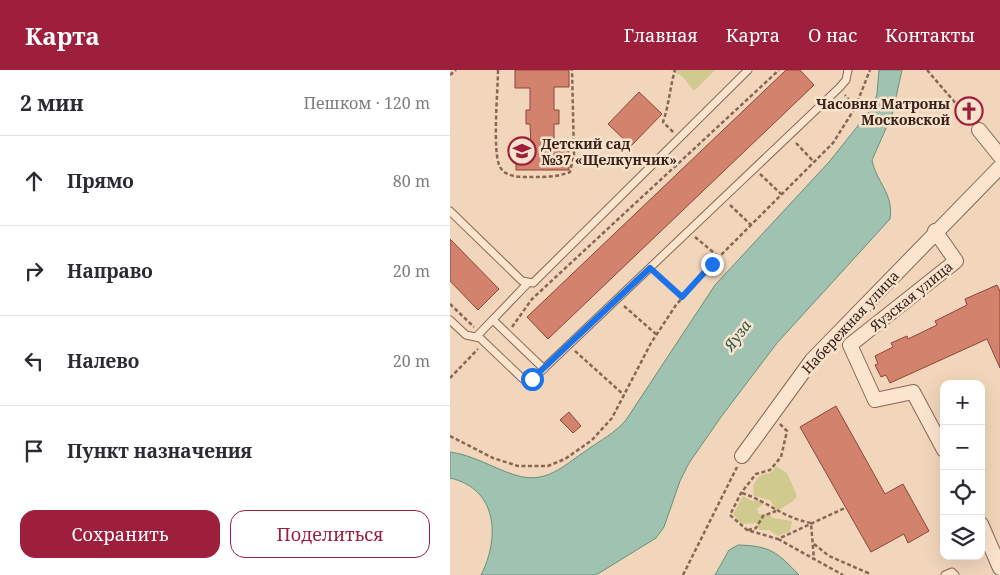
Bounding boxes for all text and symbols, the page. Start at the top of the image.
text: Карта [25,19,100,52]
text: Главная [624,23,698,47]
text: Карта [726,23,780,47]
text: О нас [808,23,857,47]
text: Контакты [885,23,975,47]
text: 2 мин [20,89,84,117]
text: Пешком · 120 m [303,92,430,114]
place label: Часовня Матроны Московской [816,94,951,129]
church icon: Часовня Матроны Московской [954,96,984,126]
place label: Детский сад №37 «Щелкунчик» [541,134,677,169]
school or university icon: Детский сад №37 «Щелкунчик» [507,136,537,166]
icon: ahead [20,167,48,195]
text: Прямо [67,168,134,194]
text: 80 m [393,170,430,192]
route end [701,253,724,276]
icon: right [20,257,48,285]
street label: Яузская улица [865,257,957,336]
text: Направо [67,258,153,284]
text: 20 m [393,260,430,282]
street label: Набережная улица [797,266,903,378]
water label: Яуза [718,315,755,355]
icon: left [20,347,48,375]
text: Налево [67,348,139,374]
text: 20 m [393,350,430,372]
route start [521,368,544,391]
map controls [940,380,985,560]
button: + [940,380,985,425]
button: − [940,425,985,470]
icon: arrive [20,437,48,465]
text: Пункт назначения [67,438,252,464]
button: locate [940,470,985,515]
button: Сохранить [20,510,220,558]
button: Поделиться [230,510,430,558]
button: layers [940,515,985,560]

